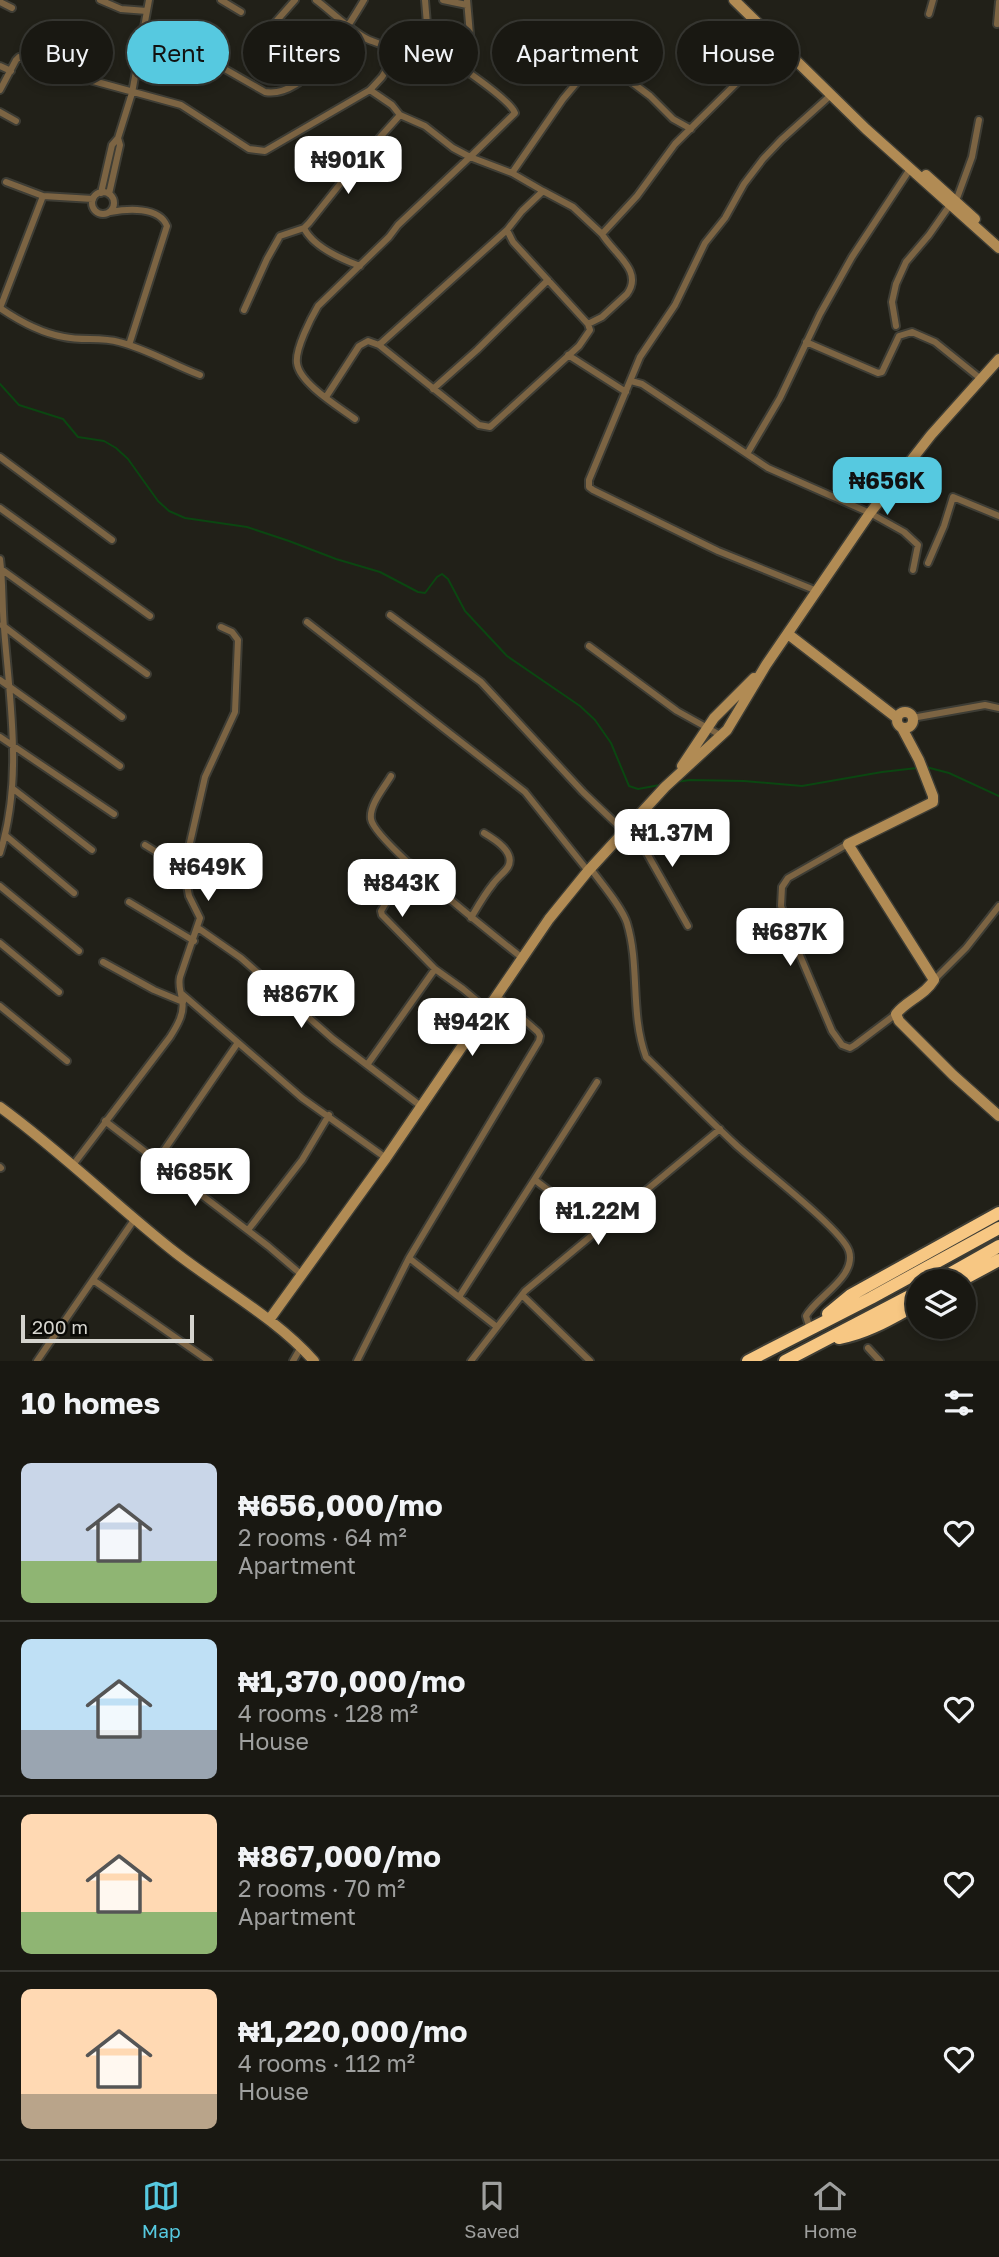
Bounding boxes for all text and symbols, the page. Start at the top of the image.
chip: Buy [21,21,113,84]
chip: Rent [127,21,229,84]
chip: Filters [243,21,365,84]
chip: New [379,21,478,84]
chip: Apartment [492,21,663,84]
chip: House [677,21,799,84]
pin: ₦901K [299,136,397,196]
text: ₦901K [311,145,385,173]
pin: ₦656K [838,458,936,517]
text: ₦656K [849,466,925,494]
pin: ₦1.37M [615,810,729,869]
text: ₦1.37M [631,818,713,846]
pin: ₦649K [159,844,257,903]
text: ₦649K [170,852,246,880]
pin: ₦843K [353,860,451,919]
text: ₦843K [364,868,440,896]
pin: ₦687K [741,908,839,968]
text: ₦687K [752,917,828,945]
pin: ₦867K [252,970,350,1030]
text: ₦867K [263,979,339,1007]
pin: ₦942K [423,998,521,1058]
text: ₦942K [434,1007,510,1035]
pin: ₦685K [146,1148,244,1208]
text: ₦685K [157,1157,233,1185]
pin: ₦1.22M [541,1188,655,1247]
text: ₦1.22M [556,1196,640,1224]
map controls [906,1269,976,1339]
button: layers [906,1269,976,1339]
scale bar [21,1312,194,1344]
text: 200 m [32,1315,88,1338]
icon: filters [940,1384,978,1422]
text: 10 homes [21,1385,160,1421]
text: ₦656,000/mo [238,1487,443,1523]
icon: home [77,1491,161,1575]
icon: heart [940,1514,978,1552]
text: 2 rooms · 64 m² [238,1523,407,1551]
text: Apartment [238,1551,356,1579]
text: ₦1,370,000/mo [238,1663,466,1699]
icon: home [77,1667,161,1751]
icon: heart [940,1690,978,1728]
text: 4 rooms · 128 m² [238,1699,418,1727]
text: House [238,1727,309,1755]
text: ₦867,000/mo [238,1838,441,1874]
icon: home [77,1842,161,1926]
icon: heart [940,1865,978,1903]
text: 2 rooms · 70 m² [238,1874,405,1902]
text: Apartment [238,1902,356,1930]
text: ₦1,220,000/mo [238,2013,468,2049]
icon: home [77,2017,161,2101]
icon: heart [940,2040,978,2078]
text: 4 rooms · 112 m² [238,2049,415,2077]
text: House [238,2077,309,2105]
tab: Map [142,2177,181,2242]
tab: Saved [464,2177,520,2242]
tab: Home [803,2177,857,2242]

